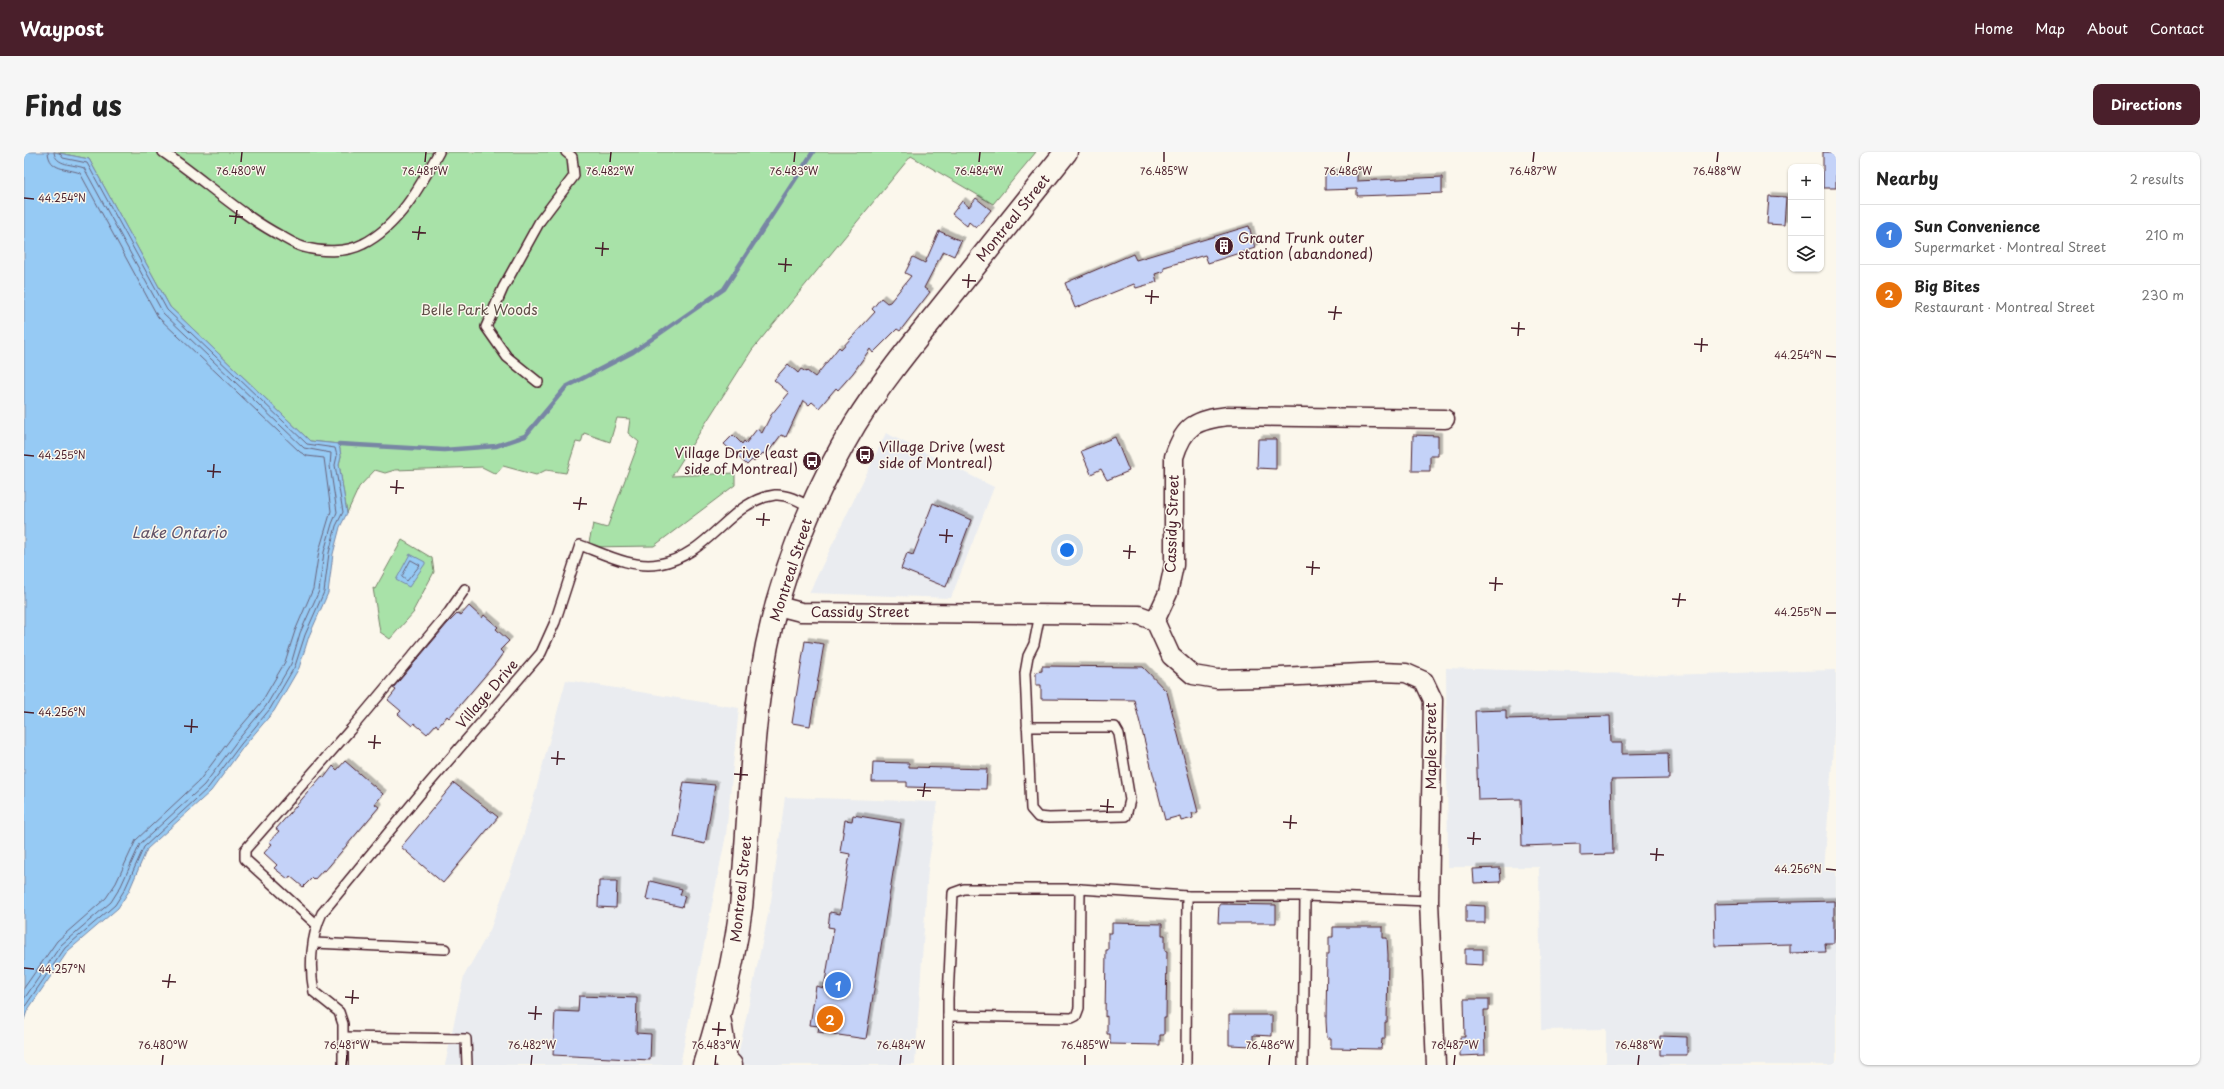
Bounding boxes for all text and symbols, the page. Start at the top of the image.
text: Waypost [20,14,104,42]
text: Home [1974,18,2013,39]
text: Map [2035,18,2065,39]
text: About [2087,18,2128,39]
text: Contact [2150,18,2204,39]
text: Find us [24,83,122,126]
button: Directions [2093,84,2200,125]
text: 76.480°W [216,163,266,178]
text: 76.481°W [402,163,449,178]
text: 76.482°W [586,163,635,178]
text: 76.483°W [770,163,819,178]
text: 76.484°W [955,163,1004,178]
text: 76.485°W [1140,163,1189,178]
text: 76.486°W [1324,163,1373,178]
text: 76.487°W [1509,163,1557,178]
text: 76.488°W [1693,163,1742,178]
map controls [1788,164,1824,272]
button: + [1788,164,1824,200]
text: Nearby [1876,165,1938,191]
street label: Montreal Street [971,169,1055,266]
text: 2 results [2130,169,2184,188]
text: 44.254°N [38,190,86,205]
button: − [1788,200,1824,236]
text: Sun Convenience [1914,214,2040,237]
text: 1 [1886,225,1892,244]
text: 210 m [2145,225,2184,244]
place label: Grand Trunk outer station (abandoned) [1238,227,1373,264]
building icon: Grand Trunk outer station (abandoned) [1213,235,1235,257]
button: layers [1788,236,1824,272]
text: Supermarket · Montreal Street [1914,237,2106,256]
text: Big Bites [1914,274,1980,297]
text: 2 [1884,285,1894,304]
text: 230 m [2142,285,2184,304]
text: Restaurant · Montreal Street [1914,297,2095,316]
park label: Belle Park Woods [420,299,538,320]
text: 44.254°N [1774,347,1822,362]
place label: Village Drive (west side of Montreal) [879,436,1005,473]
place label: Village Drive (east side of Montreal) [674,442,798,479]
bus stop icon: Village Drive (west side of Montreal) [854,444,876,466]
text: 44.255°N [38,447,86,462]
bus stop icon: Village Drive (east side of Montreal) [801,450,823,472]
street label: Cassidy Street [1159,474,1184,573]
street label: Montreal Street [764,515,817,624]
water label: Lake Ontario [132,520,227,543]
your location [1057,540,1077,560]
street label: Cassidy Street [811,601,910,622]
text: 44.255°N [1774,604,1822,619]
street label: Village Drive [451,655,523,733]
street label: Maple Street [1420,702,1441,789]
text: 44.256°N [38,704,86,719]
street label: Montreal Street [724,834,757,943]
text: 44.256°N [1774,861,1822,876]
text: 44.257°N [39,961,86,976]
pin: 1 [825,970,851,1000]
pin: 2 [817,1004,843,1034]
text: 76.480°W [138,1037,188,1052]
text: 76.481°W [324,1037,371,1052]
text: 76.482°W [508,1037,557,1052]
text: 76.483°W [692,1037,741,1052]
text: 76.484°W [877,1037,926,1052]
text: 76.485°W [1061,1037,1110,1052]
text: 76.486°W [1246,1037,1295,1052]
text: 76.487°W [1431,1037,1479,1052]
text: 76.488°W [1615,1037,1664,1052]

